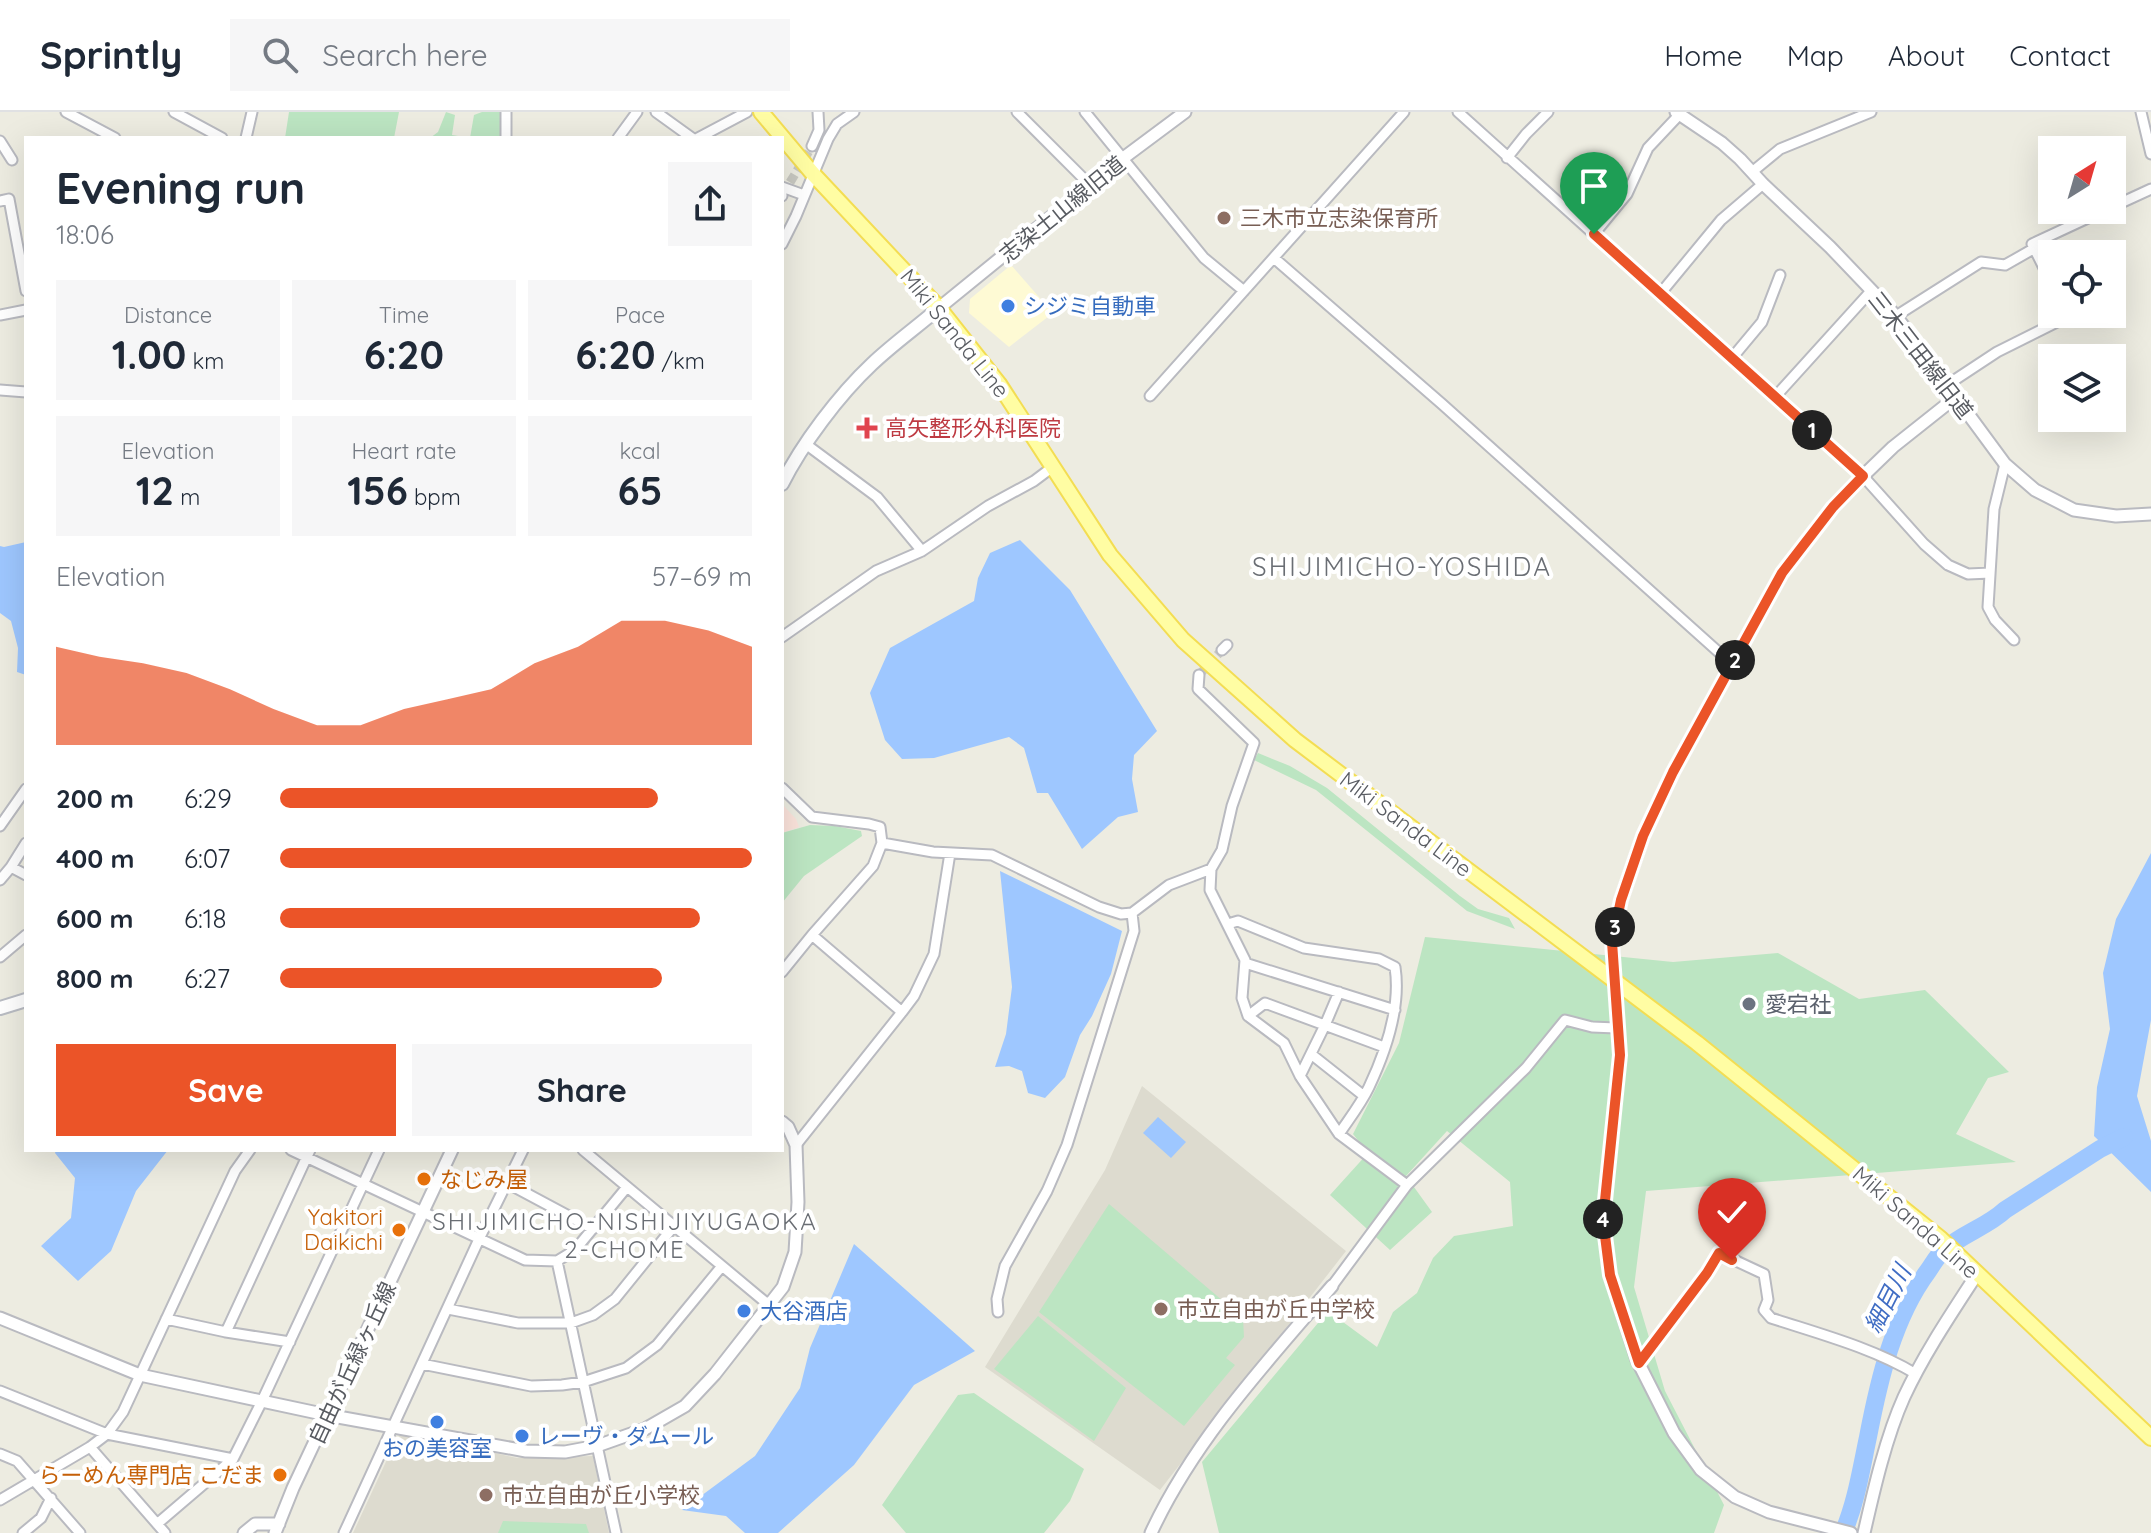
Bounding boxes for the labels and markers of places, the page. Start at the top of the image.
pin [1560,152,1628,234]
place label: 三木市立志染保育所 [1240,204,1438,232]
marker: 三木市立志染保育所 [1215,209,1233,227]
place label: シジミ自動車 [1024,292,1156,320]
marker: シジミ自動車 [999,297,1017,315]
pin: 1 [1792,410,1832,450]
place label: 高矢整形外科医院 [885,414,1061,442]
marker: 高矢整形外科医院 [856,417,878,439]
pin: 2 [1715,640,1755,680]
pin: 3 [1595,907,1635,947]
place label: 愛宕社 [1765,990,1831,1018]
marker: 愛宕社 [1740,995,1758,1013]
place label: なじみ屋 [440,1165,528,1193]
marker: なじみ屋 [415,1170,433,1188]
pin [1698,1178,1766,1260]
pin: 4 [1583,1199,1623,1239]
place label: Yakitori Daikichi [304,1203,383,1256]
marker: Yakitori Daikichi [390,1221,408,1239]
place label: 市立自由が丘中学校 [1177,1295,1375,1323]
place label: 大谷酒店 [760,1297,848,1325]
marker: 市立自由が丘中学校 [1152,1300,1170,1318]
marker: 大谷酒店 [735,1302,753,1320]
marker: おの美容室 [428,1413,446,1431]
place label: レーヴ・ダムール [538,1422,714,1450]
marker: レーヴ・ダムール [513,1427,531,1445]
place label: おの美容室 [382,1434,492,1462]
place label: らーめん専門店 こだま [38,1461,264,1489]
marker: らーめん専門店 こだま [271,1466,289,1484]
place label: 市立自由が丘小学校 [502,1481,700,1509]
marker: 市立自由が丘小学校 [477,1486,495,1504]

